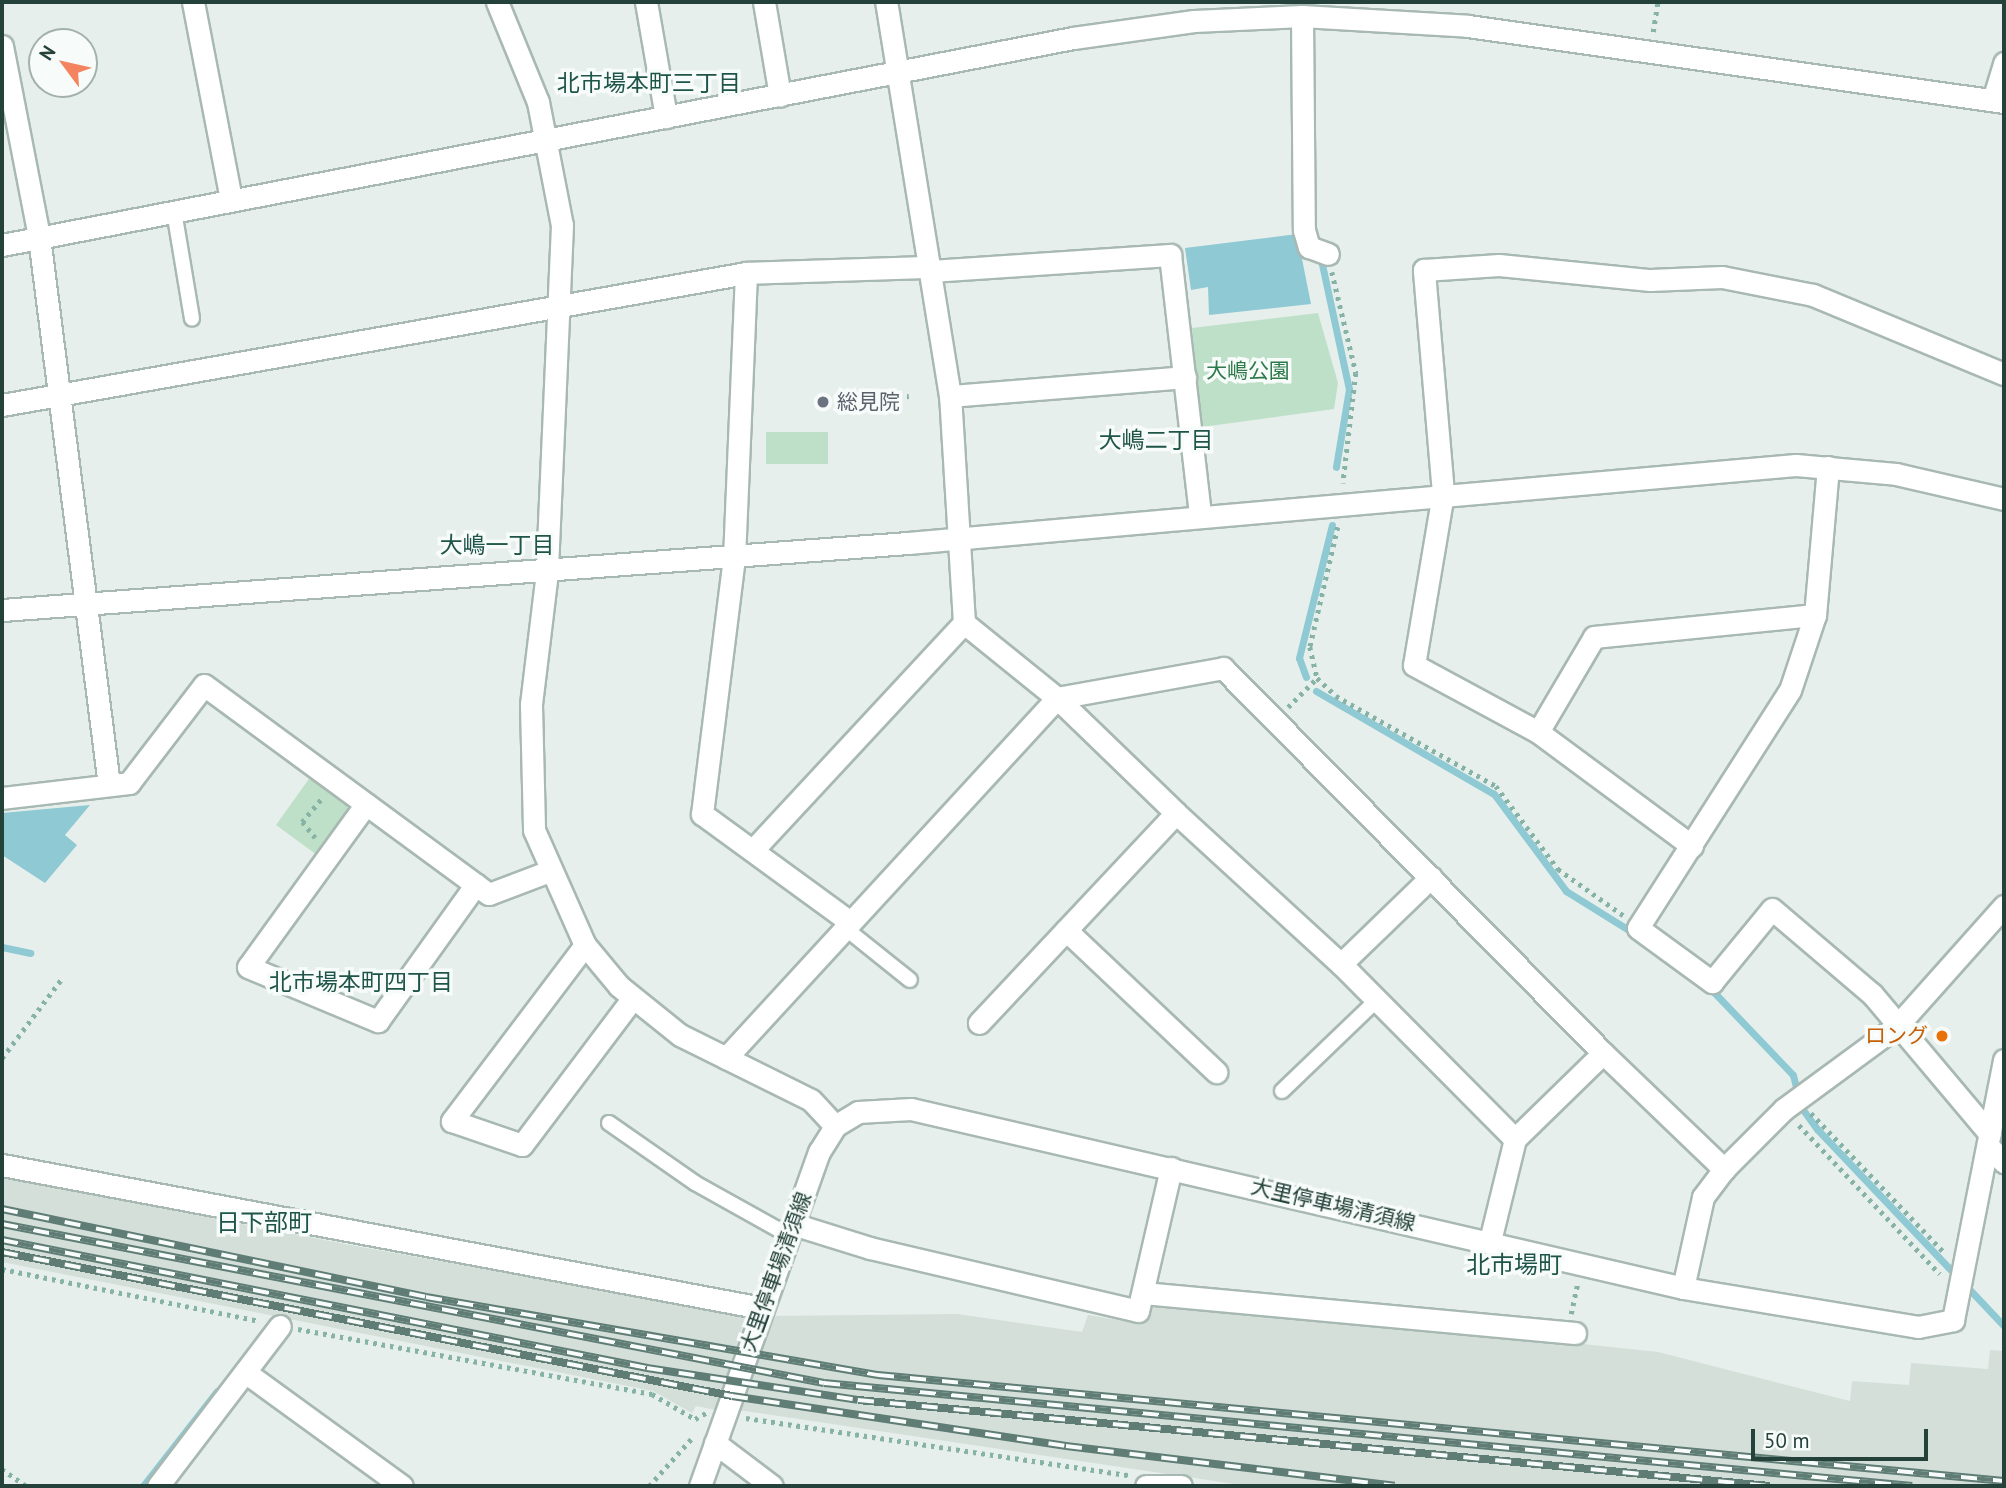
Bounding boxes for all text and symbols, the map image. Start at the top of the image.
north arrow [28,28,98,98]
text: N [34,41,61,64]
district label: 北市場本町三丁目 [557,69,741,97]
park label: 大嶋公園 [1206,358,1290,384]
place label: 総見院 [837,389,900,415]
marker: 総見院 [815,394,831,410]
district label: 大嶋二丁目 [1099,426,1213,454]
district label: 大嶋一丁目 [440,531,554,559]
district label: 北市場本町四丁目 [269,968,453,996]
place label: ロング [1865,1023,1928,1049]
marker: ロング [1934,1028,1950,1044]
street label: 大里停車場清須線 [1248,1174,1418,1236]
street label: 大里停車場清須線 [735,1189,817,1355]
district label: 日下部町 [216,1209,312,1237]
district label: 北市場町 [1466,1251,1562,1279]
scale bar [1754,1414,1931,1458]
text: 50 m [1764,1427,1810,1454]

